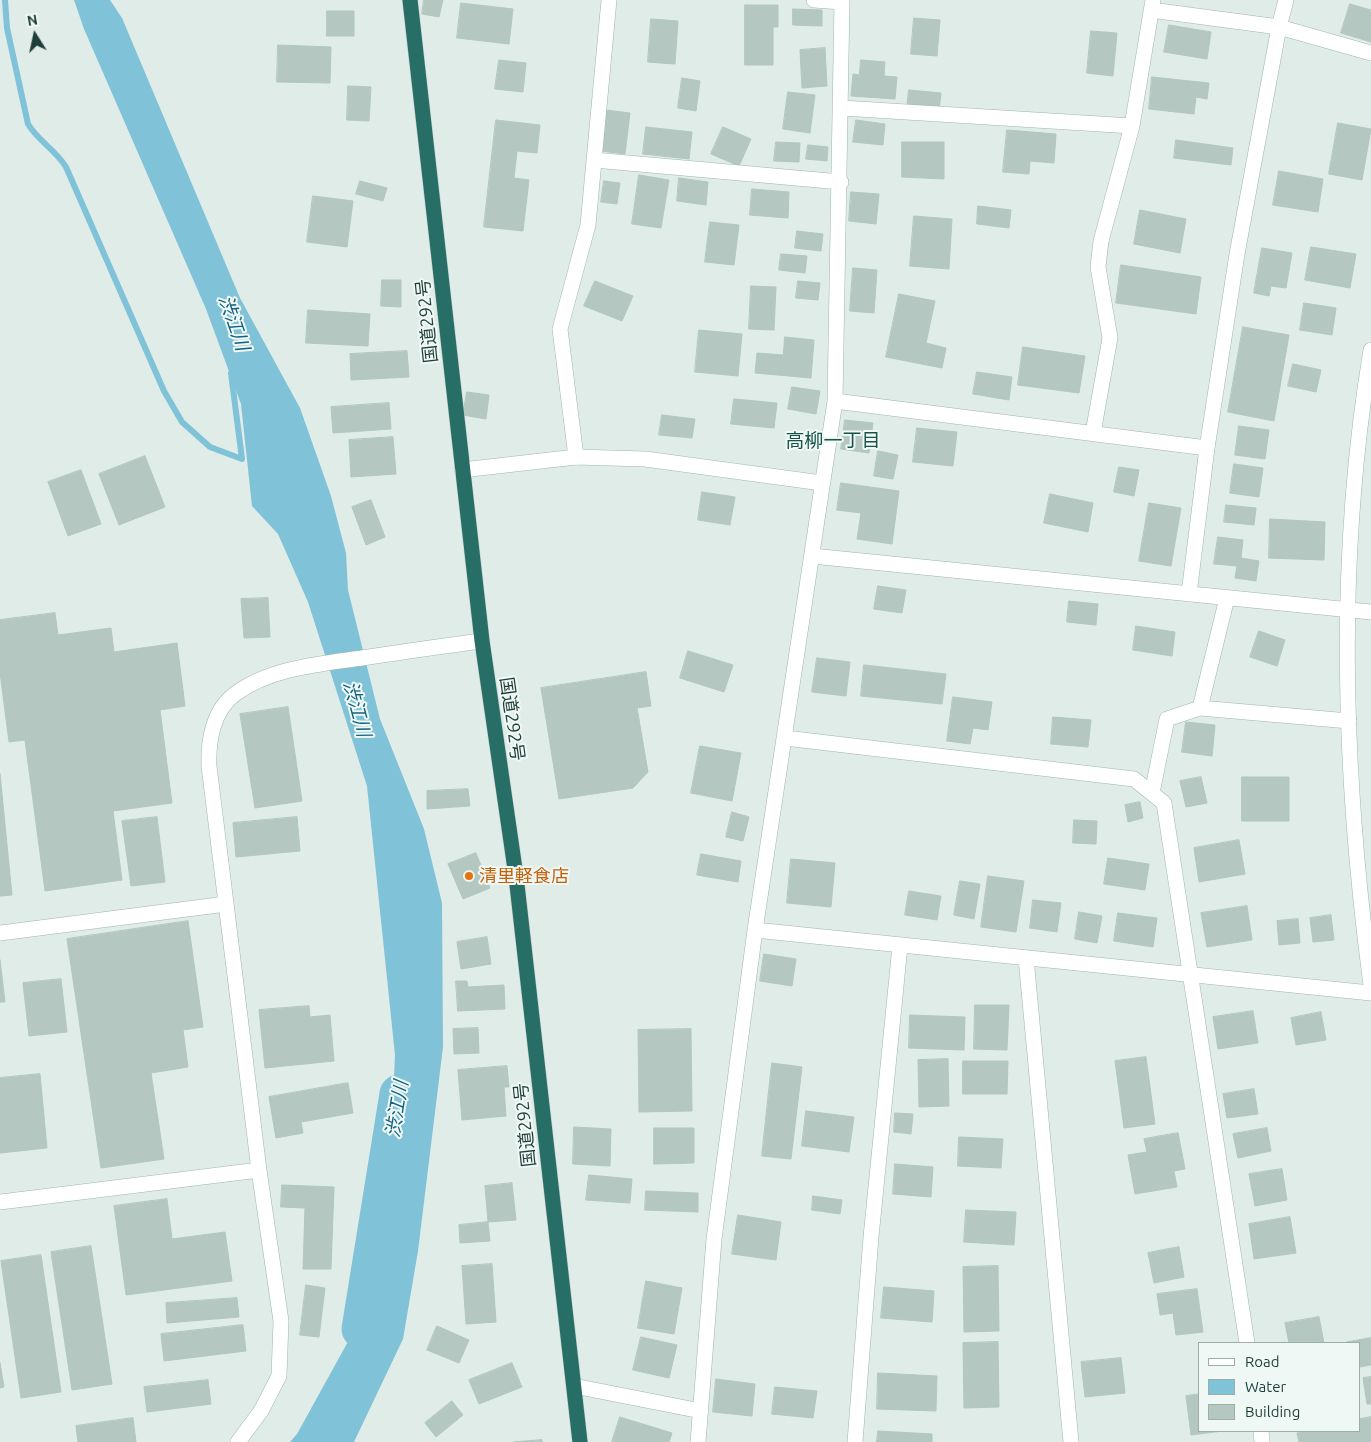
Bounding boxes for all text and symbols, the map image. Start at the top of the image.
north arrow [10,10,60,60]
text: N [26,11,39,29]
street label: 国道292号 [412,278,442,364]
water label: 渋江川 [214,292,254,354]
district label: 高柳一丁目 [786,430,880,452]
street label: 国道292号 [495,676,529,762]
water label: 渋江川 [339,679,375,739]
place label: 清里軽食店 [479,865,569,887]
marker: 清里軽食店 [463,870,475,882]
water label: 渋江川 [381,1079,413,1139]
street label: 国道292号 [510,1082,540,1168]
legend [1198,1342,1361,1432]
text: Road [1245,1353,1280,1370]
text: Water [1245,1378,1286,1395]
text: Building [1245,1403,1300,1420]

